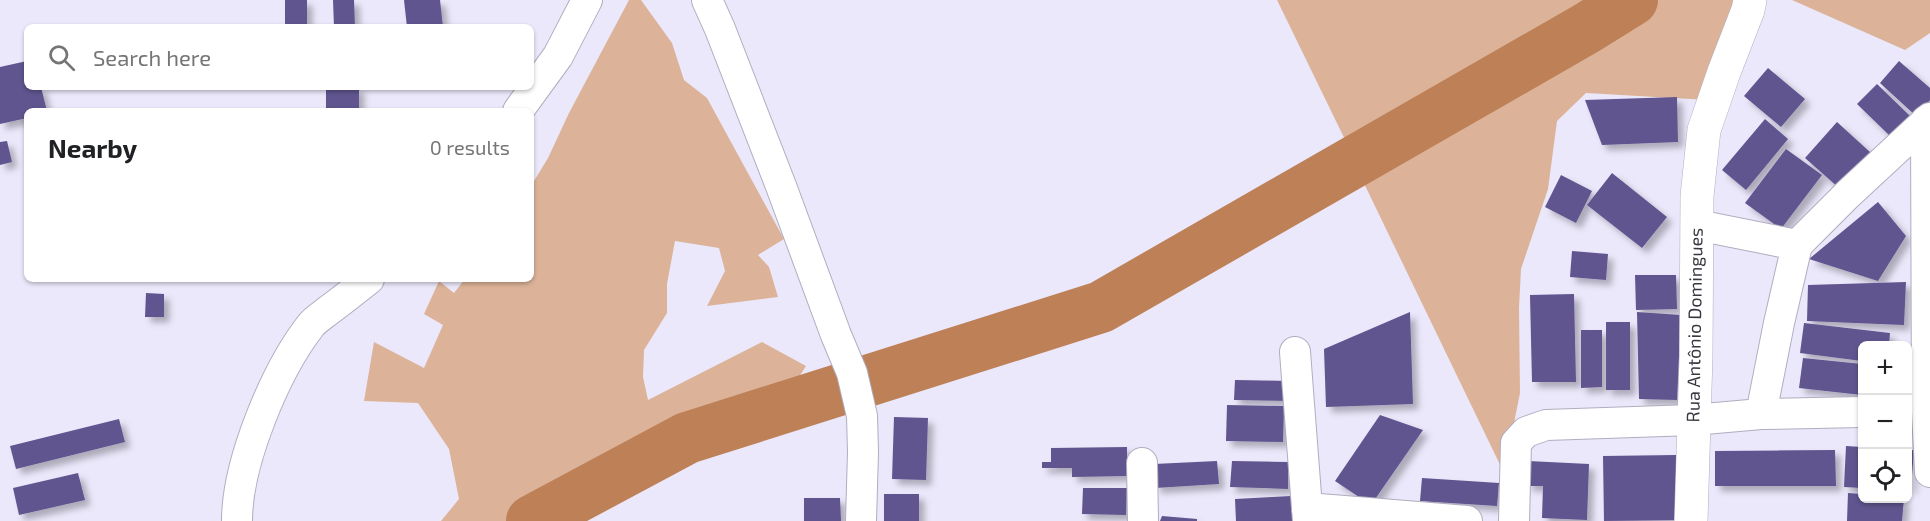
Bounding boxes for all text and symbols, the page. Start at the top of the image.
search box [24,24,534,90]
icon: search [45,41,78,74]
text: Search here [93,44,211,70]
text: Nearby [48,132,137,163]
text: 0 results [430,135,510,159]
street label: Rua Antônio Domingues [1681,227,1707,423]
map controls [1858,341,1912,503]
button: + [1858,341,1912,395]
button: − [1858,395,1912,449]
button: locate [1858,449,1912,503]

